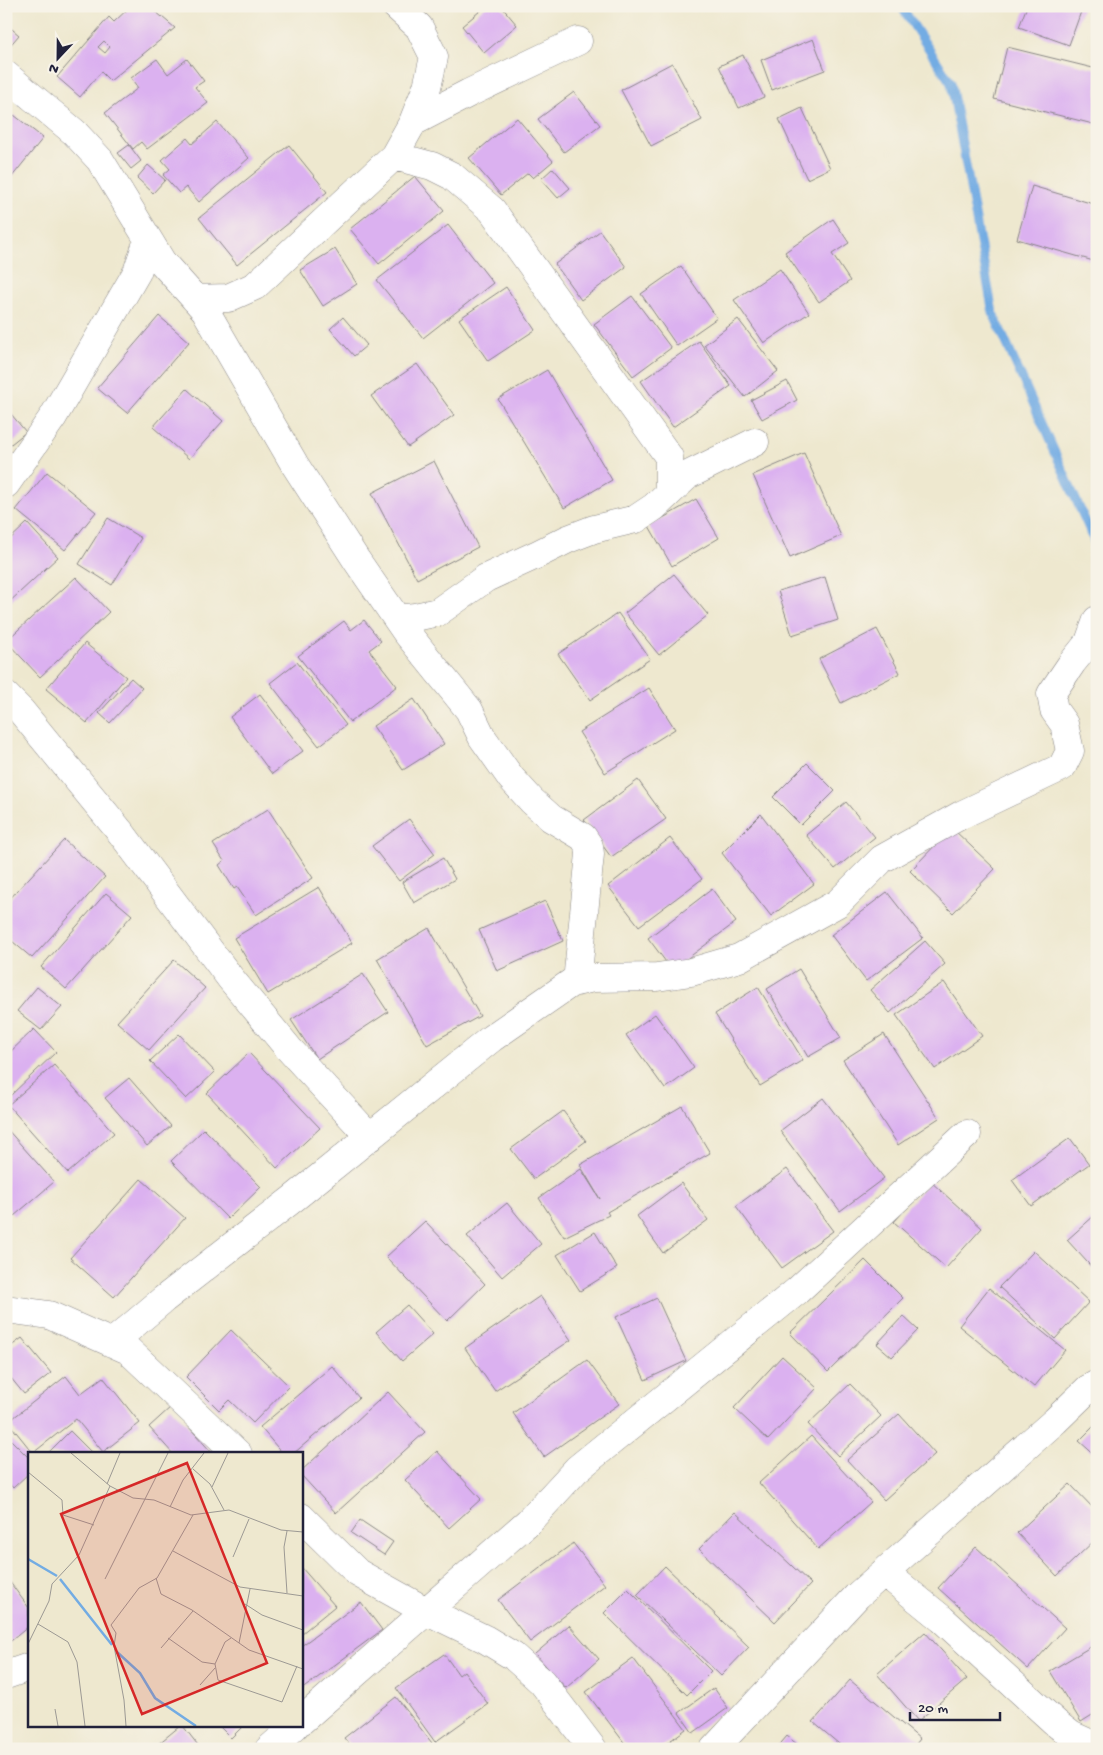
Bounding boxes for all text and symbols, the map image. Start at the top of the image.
north arrow [32,32,82,82]
text: N [47,58,61,77]
inset map [28,1452,302,1728]
scale bar [910,1690,1000,1722]
text: 20 m [918,1700,948,1718]

